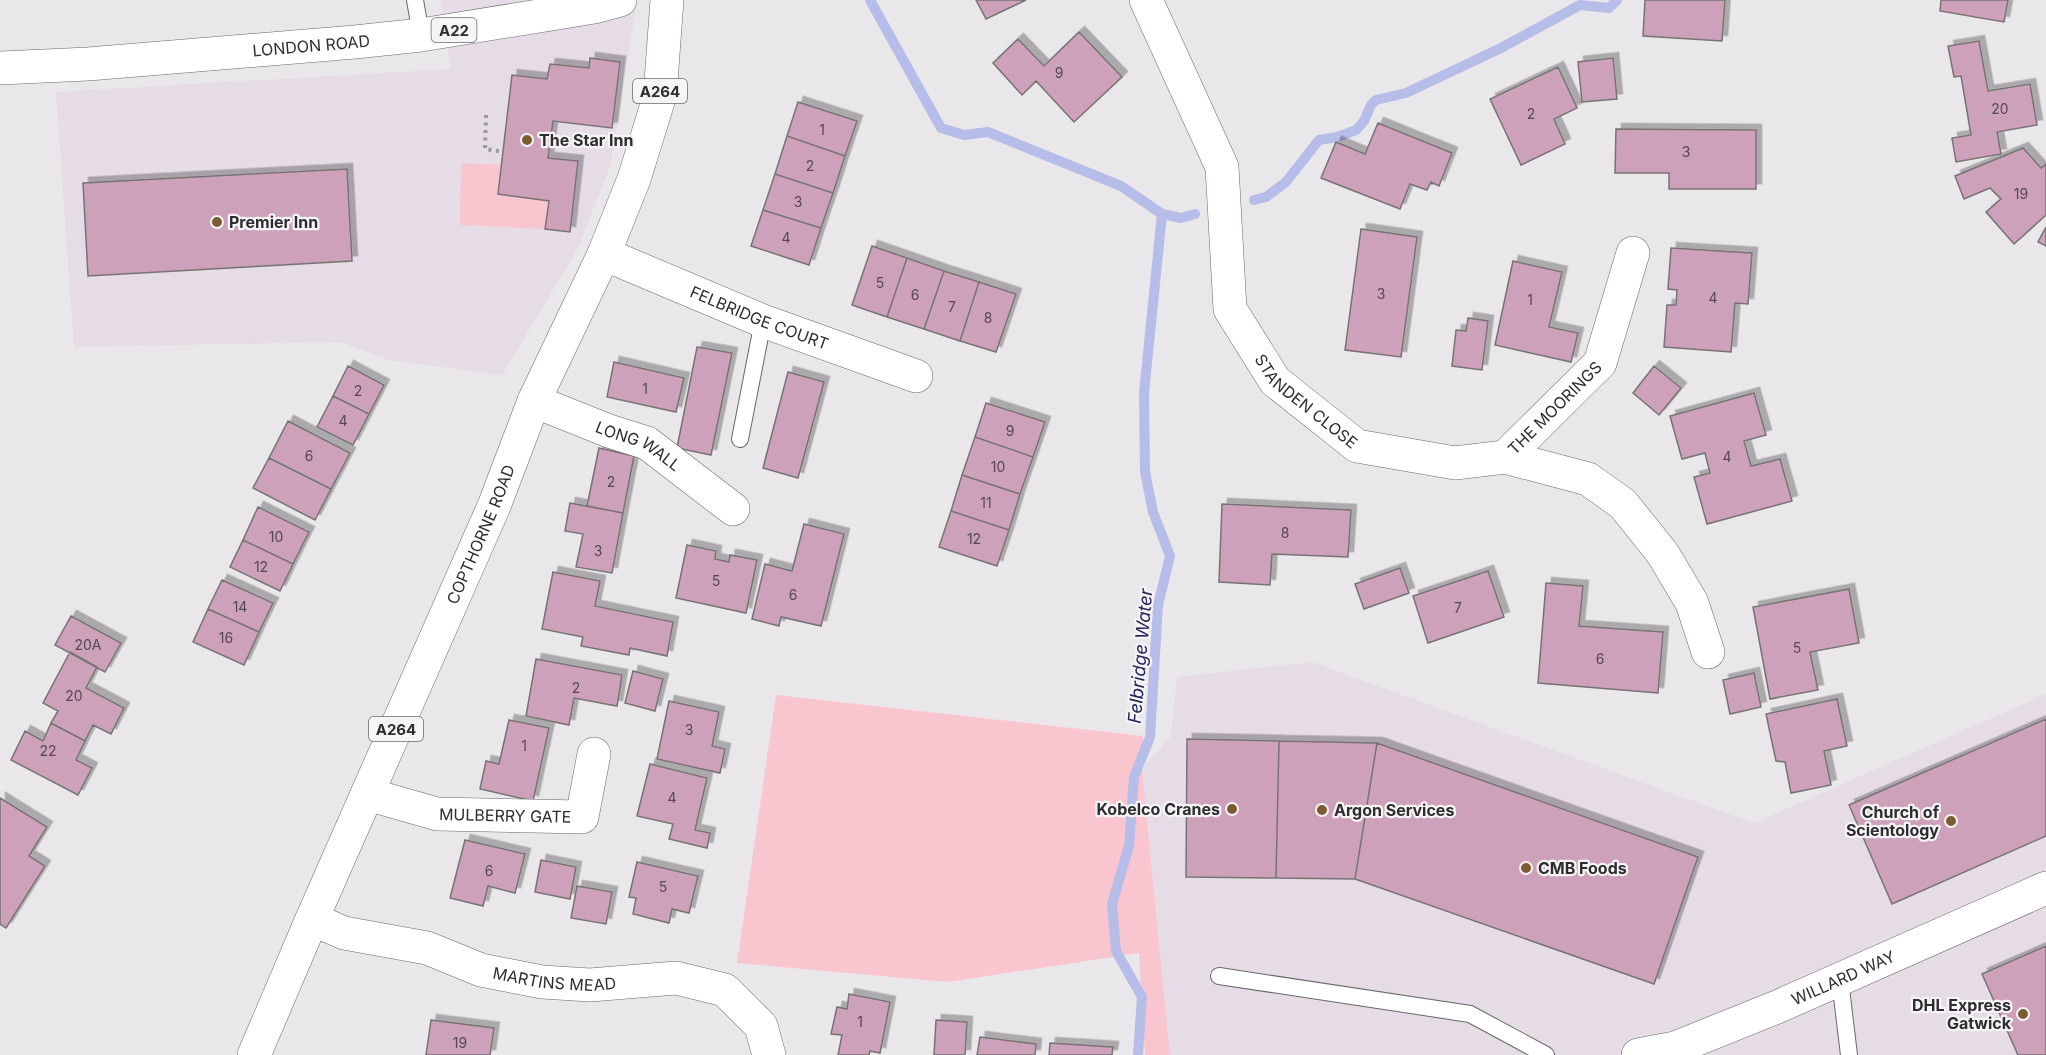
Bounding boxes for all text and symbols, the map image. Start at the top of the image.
road number: A22 [432,18,476,42]
street label: LONDON ROAD [252,30,371,60]
house number: 9 [1055,64,1063,81]
road number: A264 [633,79,687,103]
house number: 20 [1991,100,2009,117]
house number: 2 [1527,105,1535,122]
house number: 1 [819,121,825,138]
place label: The Star Inn [539,130,633,150]
marker: The Star Inn [520,133,534,147]
house number: 3 [1682,143,1690,160]
house number: 2 [806,157,814,174]
house number: 19 [2014,185,2028,202]
house number: 3 [794,193,802,210]
place label: Premier Inn [229,212,318,232]
marker: Premier Inn [210,215,224,229]
house number: 4 [781,229,791,246]
house number: 5 [876,274,884,291]
street label: FELBRIDGE COURT [687,281,831,354]
house number: 3 [1377,285,1385,302]
house number: 6 [911,286,919,303]
house number: 4 [1708,289,1718,306]
house number: 1 [1527,291,1533,308]
house number: 7 [948,298,956,315]
house number: 8 [984,309,992,326]
street label: STANDEN CLOSE [1251,350,1362,453]
street label: THE MOORINGS [1504,357,1606,459]
house number: 1 [642,380,648,397]
house number: 2 [354,382,362,399]
house number: 4 [338,412,348,429]
street label: LONG WALL [593,417,685,475]
house number: 9 [1006,422,1014,439]
house number: 6 [305,447,313,464]
house number: 4 [1722,448,1732,465]
house number: 10 [991,458,1005,475]
street label: COPTHORNE ROAD [442,462,519,607]
house number: 2 [607,473,615,490]
house number: 11 [980,494,992,511]
house number: 8 [1281,524,1289,541]
house number: 10 [269,528,283,545]
house number: 12 [967,530,981,547]
house number: 3 [594,542,602,559]
house number: 12 [254,558,268,575]
house number: 5 [712,572,720,589]
house number: 6 [789,586,797,603]
water label: Felbridge Water [1124,586,1156,724]
house number: 14 [233,598,247,615]
house number: 7 [1454,599,1462,616]
house number: 16 [219,629,233,646]
house number: 20A [74,636,102,653]
house number: 5 [1793,639,1801,656]
house number: 6 [1596,650,1604,667]
house number: 2 [572,679,580,696]
house number: 20 [65,687,83,704]
road number: A264 [369,717,423,741]
house number: 3 [685,721,693,738]
house number: 1 [521,737,527,754]
house number: 22 [39,742,57,759]
house number: 4 [667,789,677,806]
place label: Kobelco Cranes [1096,799,1220,819]
place label: Argon Services [1334,800,1454,820]
marker: Kobelco Cranes [1225,802,1239,816]
place label: Church of Scientology [1846,802,1940,840]
marker: Argon Services [1315,803,1329,817]
street label: MULBERRY GATE [439,804,572,827]
marker: Church of Scientology [1944,814,1958,828]
place label: CMB Foods [1538,858,1627,878]
marker: CMB Foods [1519,861,1533,875]
house number: 6 [485,862,493,879]
house number: 5 [659,878,667,895]
street label: WILLARD WAY [1788,946,1898,1009]
street label: MARTINS MEAD [491,963,617,995]
place label: DHL Express Gatwick [1912,995,2012,1033]
marker: DHL Express Gatwick [2016,1007,2030,1021]
house number: 1 [857,1013,863,1030]
house number: 19 [453,1034,467,1051]

